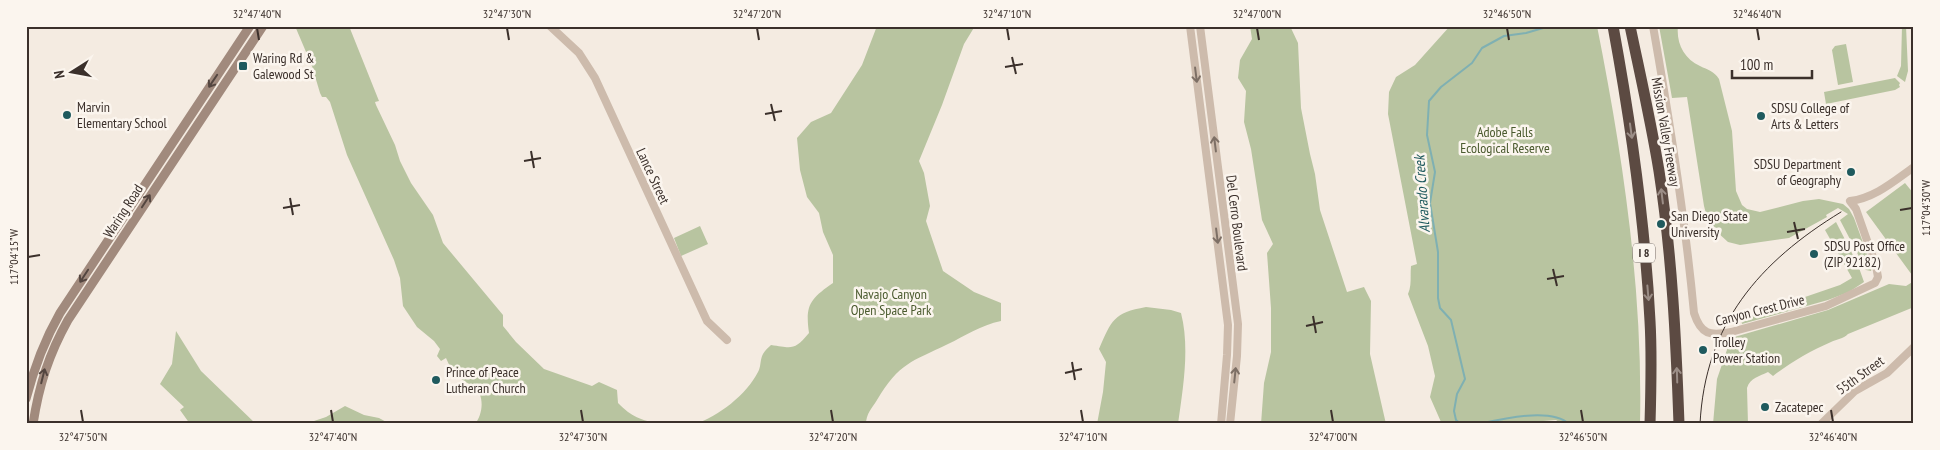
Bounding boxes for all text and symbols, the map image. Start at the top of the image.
text: 32°47'40"N [233,6,281,21]
text: 32°47'30"N [483,6,531,21]
text: 32°47'20"N [733,6,781,21]
text: 32°47'10"N [983,6,1031,21]
text: 32°47'00"N [1233,6,1281,21]
text: 32°46'50"N [1483,6,1531,21]
text: 32°46'40"N [1733,6,1781,21]
north arrow [48,48,98,98]
scale bar [1732,48,1812,80]
place label: Waring Rd & Galewood St [253,49,315,83]
text: 100 m [1740,55,1773,74]
marker: Waring Rd & Galewood St [237,60,249,72]
one-way arrow [1191,66,1201,82]
text: N [50,69,69,80]
one-way arrow [208,74,218,88]
street label: Mission Valley Freeway [1648,76,1685,189]
place label: Marvin Elementary School [77,98,167,132]
place label: SDSU College of Arts & Letters [1771,99,1850,133]
marker: Marvin Elementary School [61,109,73,121]
marker: SDSU College of Arts & Letters [1755,110,1767,122]
park label: Adobe Falls Ecological Reserve [1460,123,1550,157]
one-way arrow [1626,123,1636,139]
one-way arrow [1210,137,1220,153]
street label: Lance Street [632,145,674,207]
water label: Alvarado Creek [1409,153,1434,233]
place label: SDSU Department of Geography [1754,155,1842,189]
marker: SDSU Department of Geography [1845,166,1857,178]
street label: Del Cerro Boulevard [1222,174,1252,272]
text: 117°04'30"W [1918,180,1933,236]
street label: Waring Road [99,181,147,241]
one-way arrow [1657,188,1667,204]
one-way arrow [141,194,151,208]
place label: San Diego State University [1671,207,1748,241]
marker: San Diego State University [1655,218,1667,230]
one-way arrow [1212,228,1222,244]
text: 117°04'15"W [6,229,21,285]
place label: SDSU Post Office (ZIP 92182) [1824,237,1905,271]
road number: I 8 [1633,244,1655,262]
marker: SDSU Post Office (ZIP 92182) [1808,248,1820,260]
one-way arrow [78,269,88,283]
park label: Navajo Canyon Open Space Park [851,285,932,319]
one-way arrow [1643,285,1652,301]
street label: Canyon Crest Drive [1714,290,1807,330]
place label: Trolley Power Station [1713,333,1780,367]
marker: Trolley Power Station [1697,344,1709,356]
street label: 55th Street [1833,352,1887,398]
place label: Prince of Peace Lutheran Church [446,363,526,397]
one-way arrow [1673,367,1682,383]
one-way arrow [1230,368,1240,384]
one-way arrow [39,369,48,385]
marker: Prince of Peace Lutheran Church [430,374,442,386]
place label: Zacatepec [1775,398,1823,416]
marker: Zacatepec [1759,401,1771,413]
text: 32°47'50"N [59,429,107,444]
text: 32°47'40"N [309,429,357,444]
text: 32°47'30"N [559,429,607,444]
text: 32°47'20"N [809,429,857,444]
text: 32°47'10"N [1059,429,1107,444]
text: 32°47'00"N [1309,429,1357,444]
text: 32°46'50"N [1559,429,1607,444]
text: 32°46'40"N [1809,429,1857,444]

